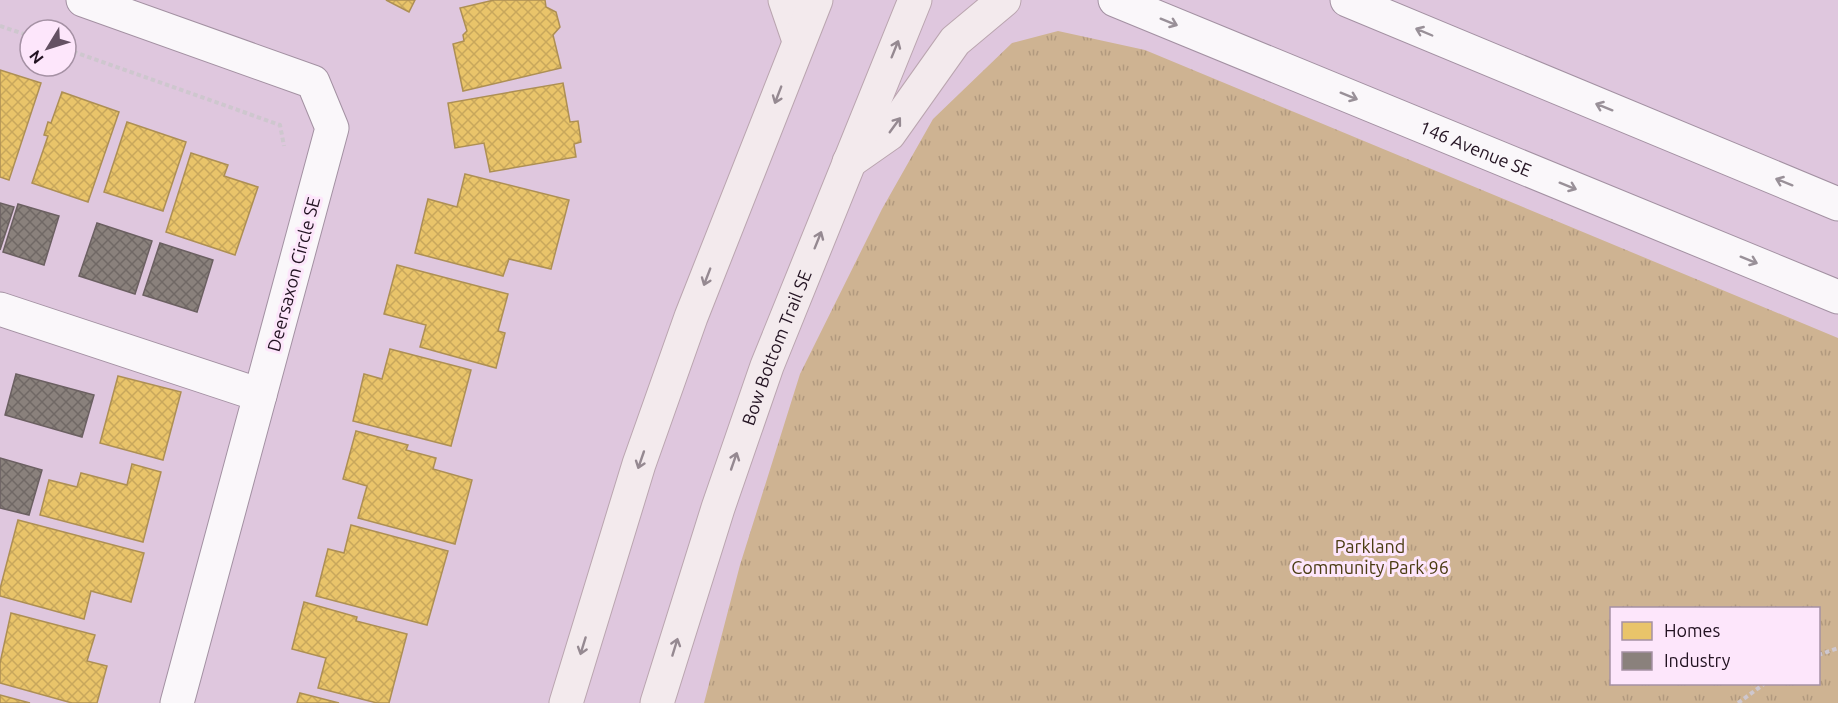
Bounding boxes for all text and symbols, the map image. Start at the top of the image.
one-way arrow [1159,17,1177,28]
north arrow [18,18,78,78]
one-way arrow [1415,26,1433,37]
one-way arrow [890,40,901,59]
text: N [25,47,47,67]
one-way arrow [772,85,783,104]
one-way arrow [1339,91,1358,102]
one-way arrow [1595,101,1613,112]
street label: 146 Avenue SE [1417,116,1535,180]
one-way arrow [889,118,901,134]
one-way arrow [1775,176,1794,187]
one-way arrow [1559,181,1577,192]
street label: Deersaxon Circle SE [263,195,323,353]
one-way arrow [813,231,824,250]
one-way arrow [1739,255,1757,266]
one-way arrow [701,267,712,285]
street label: Bow Bottom Trail SE [737,267,815,428]
one-way arrow [634,450,645,469]
one-way arrow [729,452,740,471]
park label: Parkland Community Park 96 [1291,536,1449,577]
legend [1610,607,1820,685]
text: Homes [1664,620,1721,640]
one-way arrow [577,636,588,655]
one-way arrow [670,638,681,657]
text: Industry [1664,650,1731,670]

